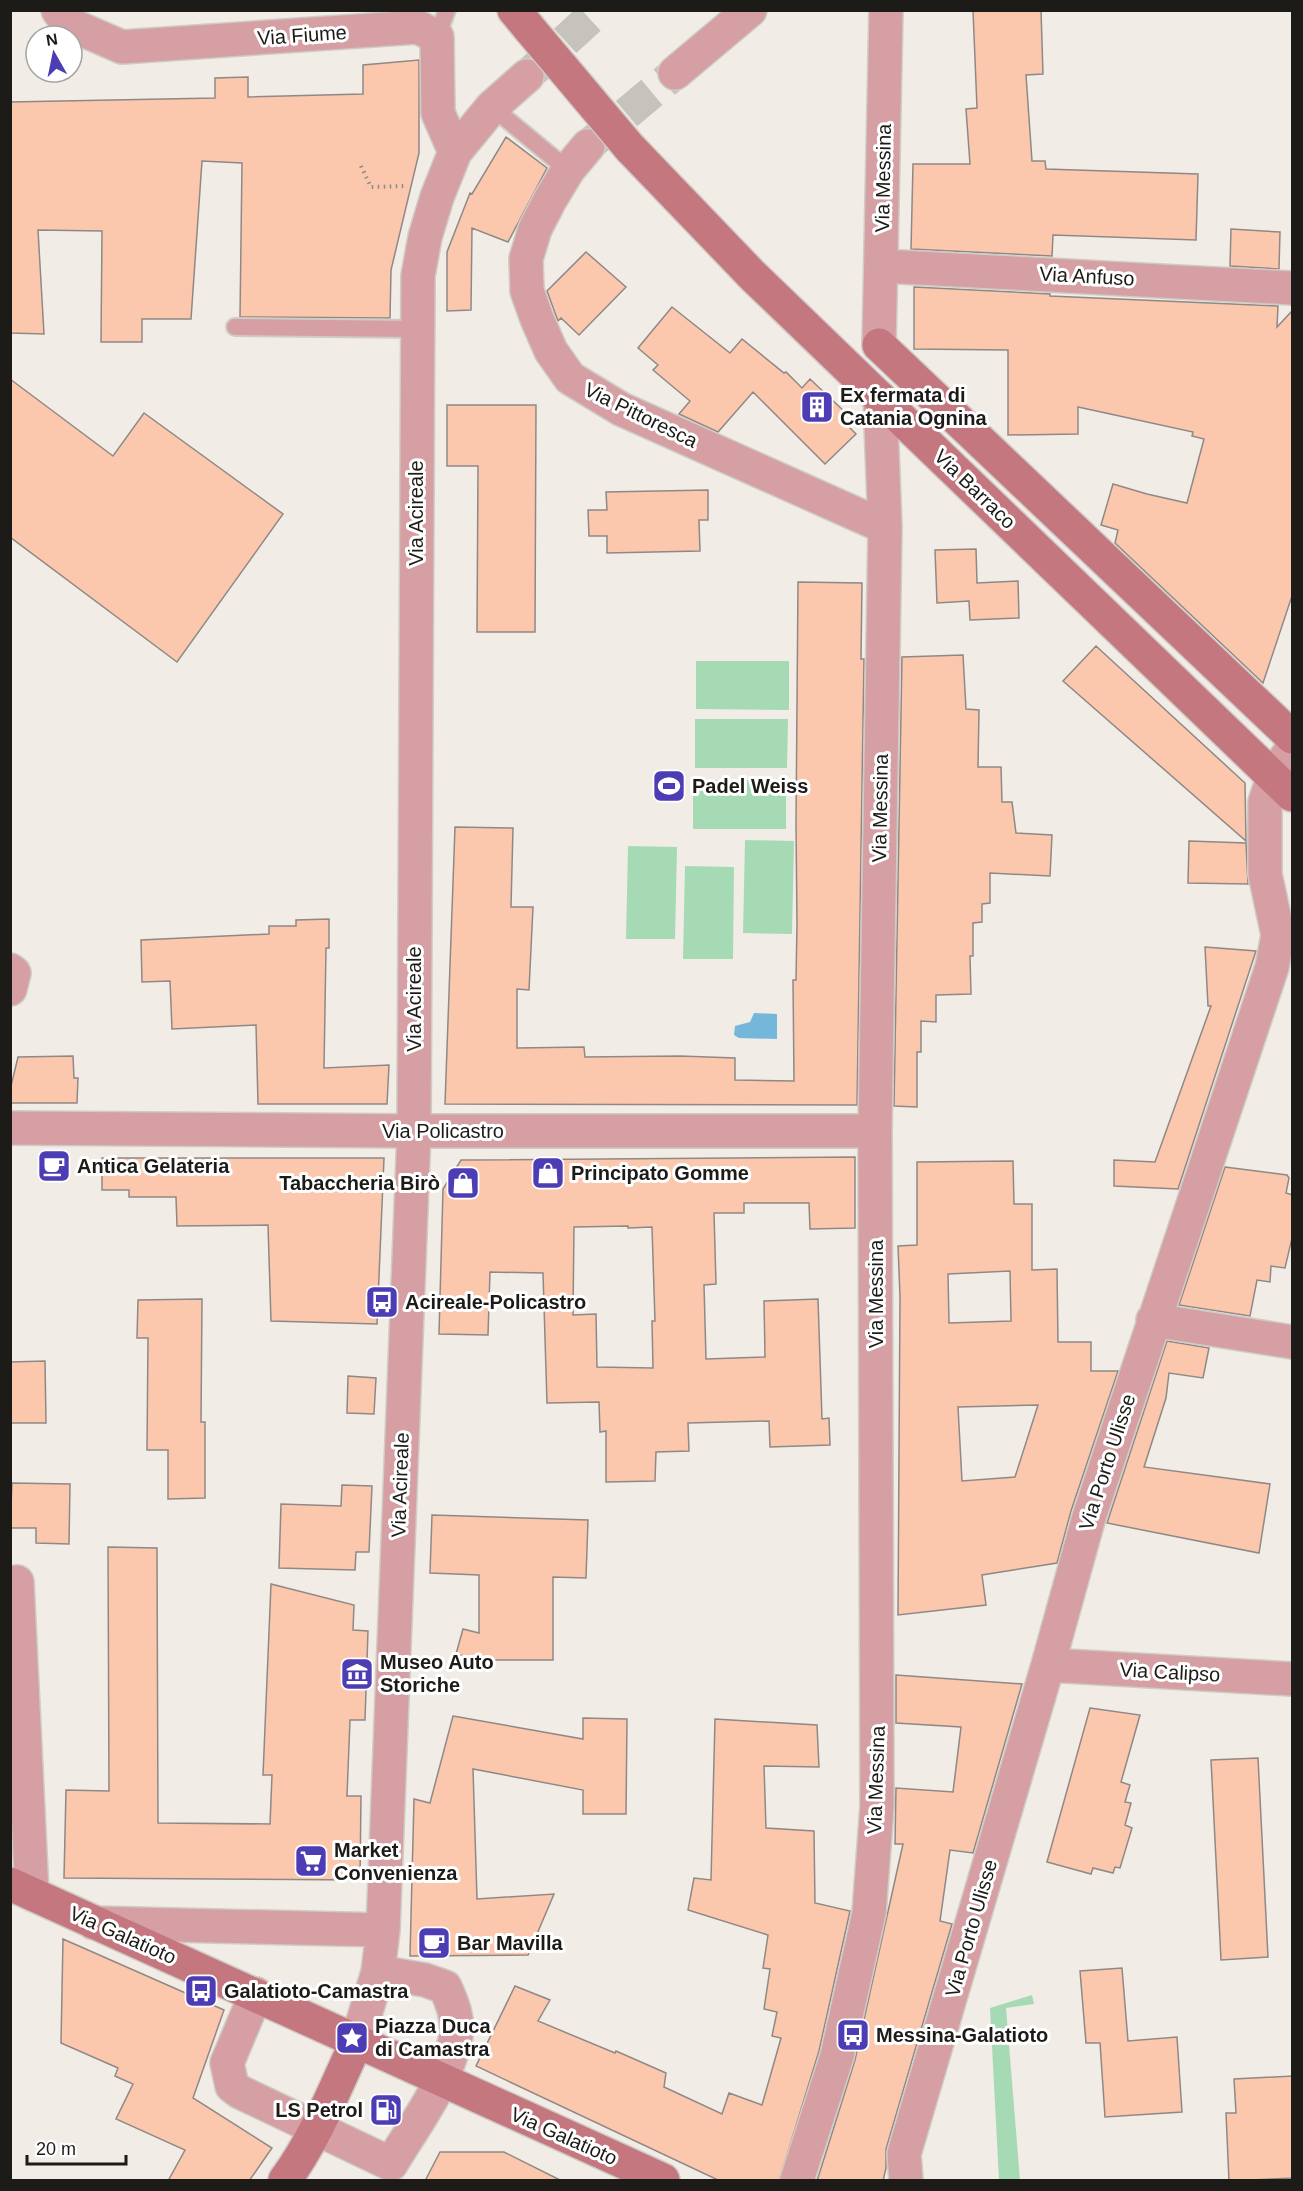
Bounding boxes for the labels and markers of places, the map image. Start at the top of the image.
place label: Ex fermata di Catania Ognina [840,384,988,429]
building icon: Ex fermata di Catania Ognina [799,389,835,425]
sports icon: Padel Weiss [651,768,687,804]
place label: Padel Weiss [692,775,808,797]
cafe icon: Antica Gelateria [36,1148,72,1184]
place label: Antica Gelateria [77,1155,230,1177]
shop icon: Principato Gomme [530,1155,566,1191]
place label: Principato Gomme [571,1162,749,1184]
shop icon: Tabaccheria Birò [445,1165,481,1201]
place label: Tabaccheria Birò [279,1172,440,1194]
bus stop icon: Acireale-Policastro [364,1284,400,1320]
place label: Acireale-Policastro [405,1291,586,1313]
place label: Museo Auto Storiche [380,1651,494,1696]
museum icon: Museo Auto Storiche [339,1656,375,1692]
place label: Market Convenienza [334,1839,458,1884]
supermarket icon: Market Convenienza [293,1843,329,1879]
cafe icon: Bar Mavilla [416,1925,452,1961]
place label: Bar Mavilla [457,1932,563,1954]
bus stop icon: Galatioto-Camastra [183,1973,219,2009]
place label: Galatioto-Camastra [224,1980,409,2002]
place label: Piazza Duca di Camastra [375,2015,491,2060]
bus stop icon: Messina-Galatioto [835,2017,871,2053]
place icon: Piazza Duca di Camastra [334,2020,370,2056]
place label: Messina-Galatioto [876,2024,1048,2046]
fuel station icon: LS Petrol [368,2092,404,2128]
place label: LS Petrol [275,2099,363,2121]

